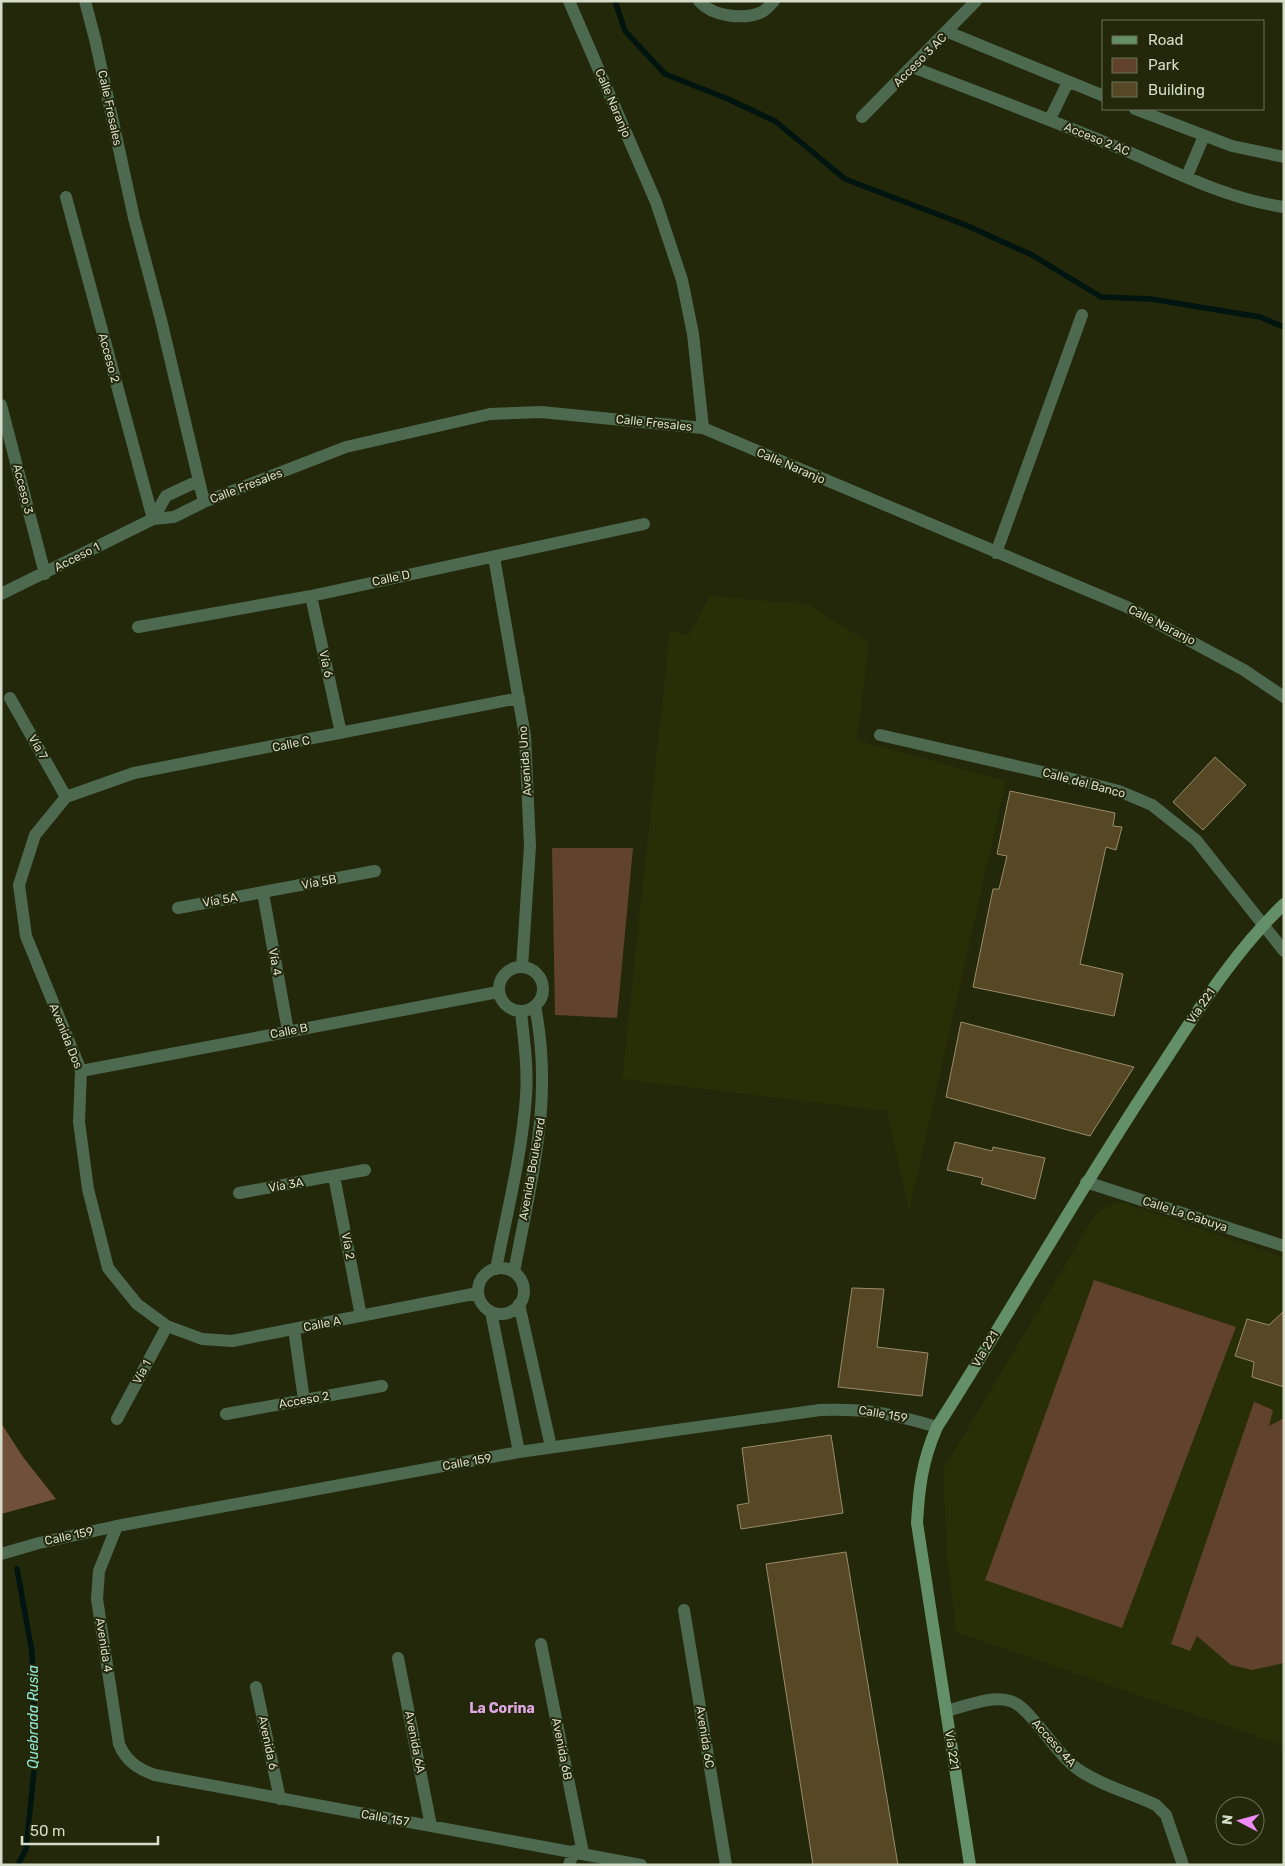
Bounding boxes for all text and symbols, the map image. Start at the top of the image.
legend [1102,20,1265,110]
street label: Acceso 3 AC [890,30,950,90]
text: Road [1148,31,1184,49]
text: Park [1148,56,1179,74]
street label: Calle Naranjo [592,66,634,140]
street label: Calle Fresales [95,69,125,147]
text: Building [1148,81,1205,99]
street label: Acceso 2 AC [1062,120,1132,158]
street label: Acceso 2 [96,332,122,384]
street label: Calle Fresales [615,412,693,434]
street label: Calle Naranjo [754,445,828,487]
street label: Acceso 3 [10,463,36,515]
street label: Calle Fresales [208,466,284,506]
street label: Acceso 1 [52,540,102,574]
street label: Calle D [371,567,411,589]
street label: Calle Naranjo [1126,602,1198,648]
street label: Vía 6 [316,649,336,679]
street label: Avenida Uno [516,725,534,797]
street label: Vía 7 [25,732,51,762]
street label: Calle C [271,733,311,755]
street label: Calle del Banco [1041,765,1127,801]
street label: Vía 5B [300,872,338,892]
street label: Vía 5A [201,890,239,910]
street label: Vía 4 [266,947,284,977]
street label: Vía 221 [1184,986,1218,1026]
street label: Avenida Dos [47,1001,85,1071]
street label: Calle B [269,1020,309,1042]
street label: Avenida Boulevard [516,1117,548,1221]
street label: Vía 3A [267,1175,305,1195]
street label: Calle La Cabuya [1141,1194,1229,1234]
street label: Vía 2 [339,1231,357,1261]
street label: Calle A [302,1314,342,1334]
street label: Vía 221 [969,1328,1001,1370]
street label: Vía 1 [130,1357,154,1387]
street label: Acceso 2 [278,1389,330,1411]
street label: Calle 159 [857,1403,909,1425]
street label: Calle 159 [441,1451,493,1473]
street label: Calle 159 [43,1524,95,1548]
street label: Avenida 4 [93,1617,115,1674]
water label: Quebrada Rusia [25,1665,42,1769]
district label: La Corina [469,1700,535,1717]
street label: Avenida 6C [693,1705,717,1769]
street label: Avenida 6A [402,1710,428,1774]
street label: Avenida 6 [255,1715,281,1771]
street label: Acceso 4A [1029,1716,1079,1770]
street label: Avenida 6B [549,1717,575,1781]
street label: Vía 221 [942,1729,962,1771]
north arrow [1215,1796,1265,1846]
street label: Calle 157 [360,1807,410,1829]
scale bar [22,1814,159,1846]
text: N [1219,1814,1237,1826]
text: 50 m [30,1822,65,1840]

